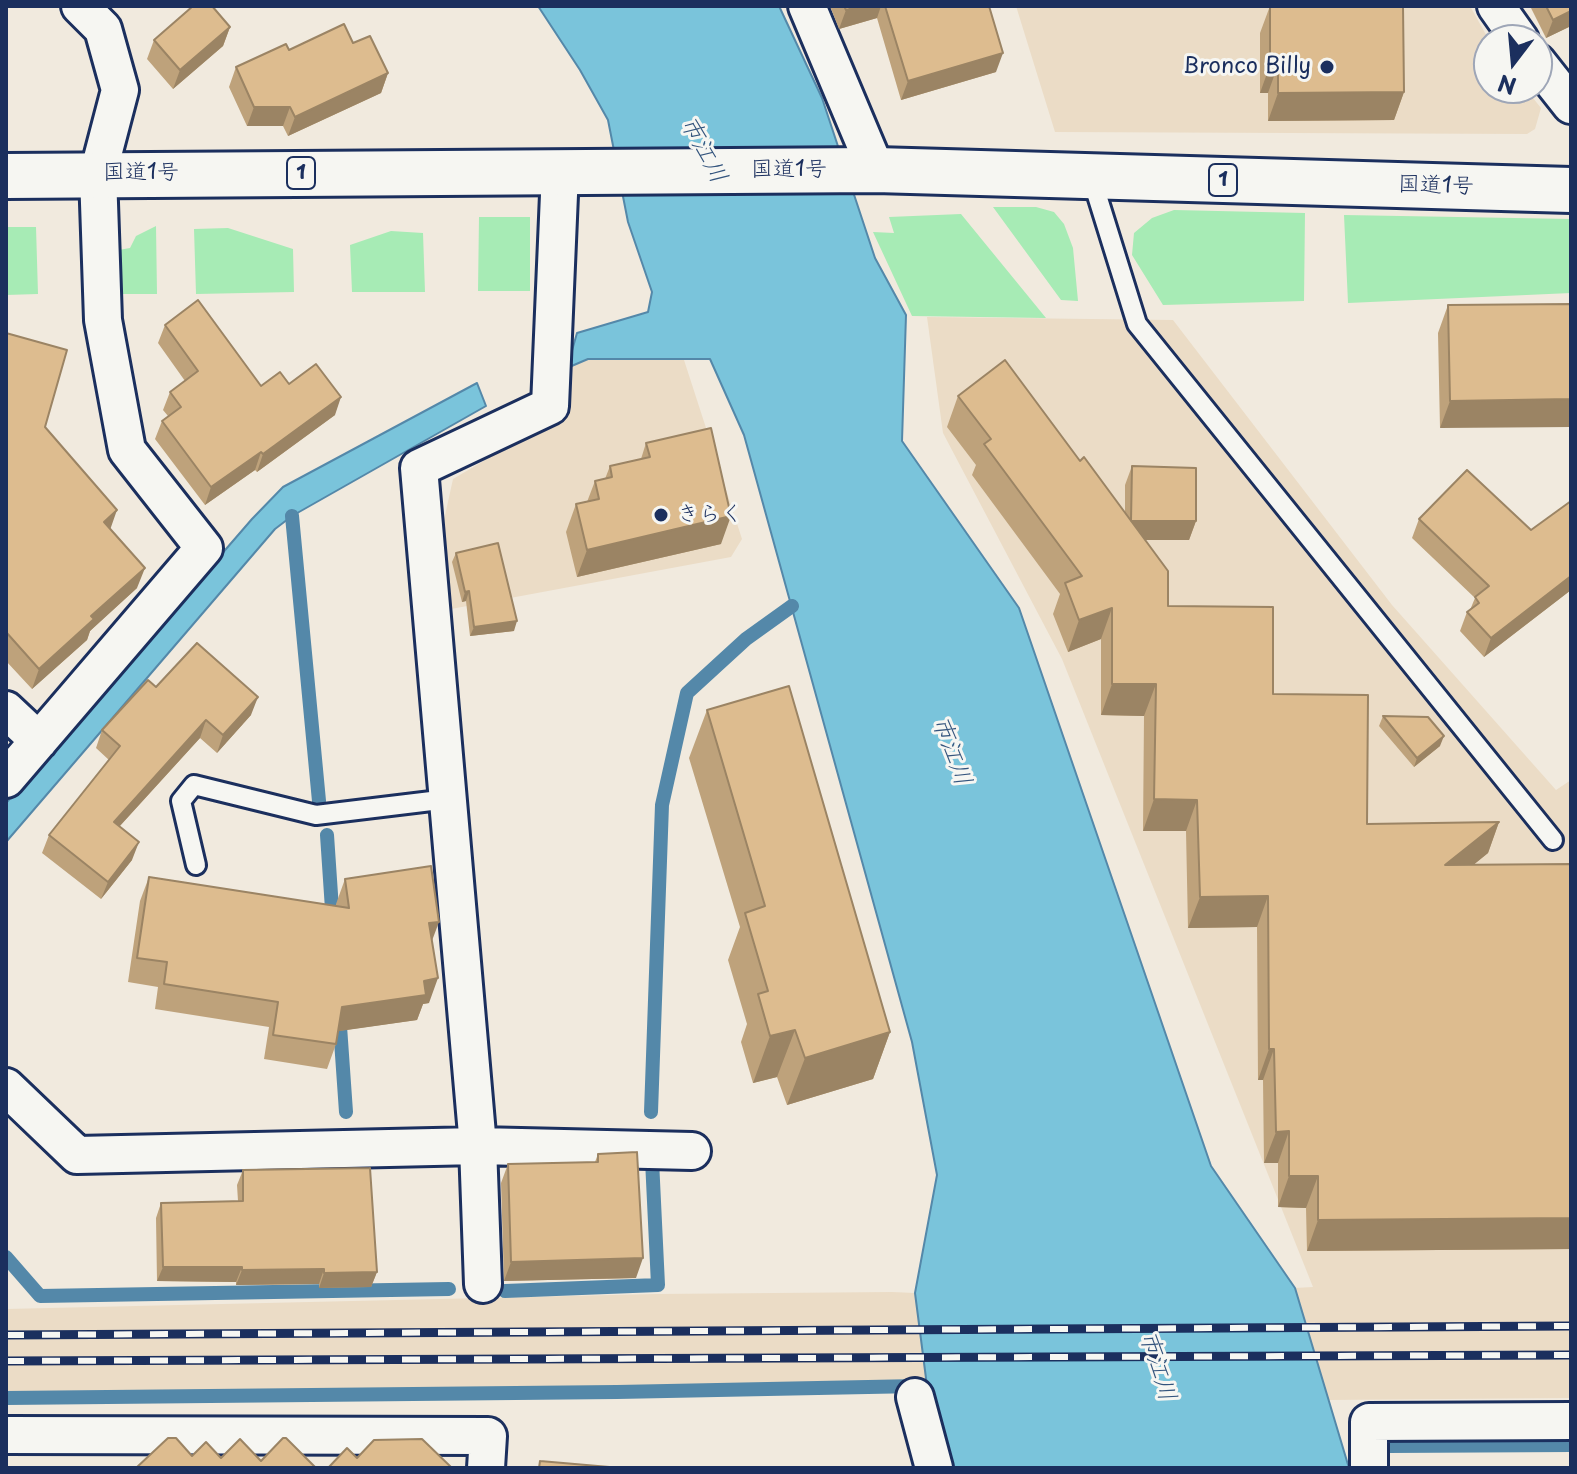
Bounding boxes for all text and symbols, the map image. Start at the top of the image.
north arrow [1473,24,1553,104]
place label: Bronco Billy [1183,54,1311,80]
marker: Bronco Billy [1318,58,1336,76]
text: N [1494,67,1520,104]
water label: 市江川 [673,111,733,189]
road number: 1 [287,157,315,189]
street label: 国道1号 [751,157,827,183]
street label: 国道1号 [103,160,179,186]
road number: 1 [1209,164,1237,196]
street label: 国道1号 [1398,171,1474,201]
place label: きらく [677,502,743,528]
marker: きらく [652,506,670,524]
water label: 市江川 [925,712,977,790]
water label: 市江川 [1133,1327,1181,1405]

